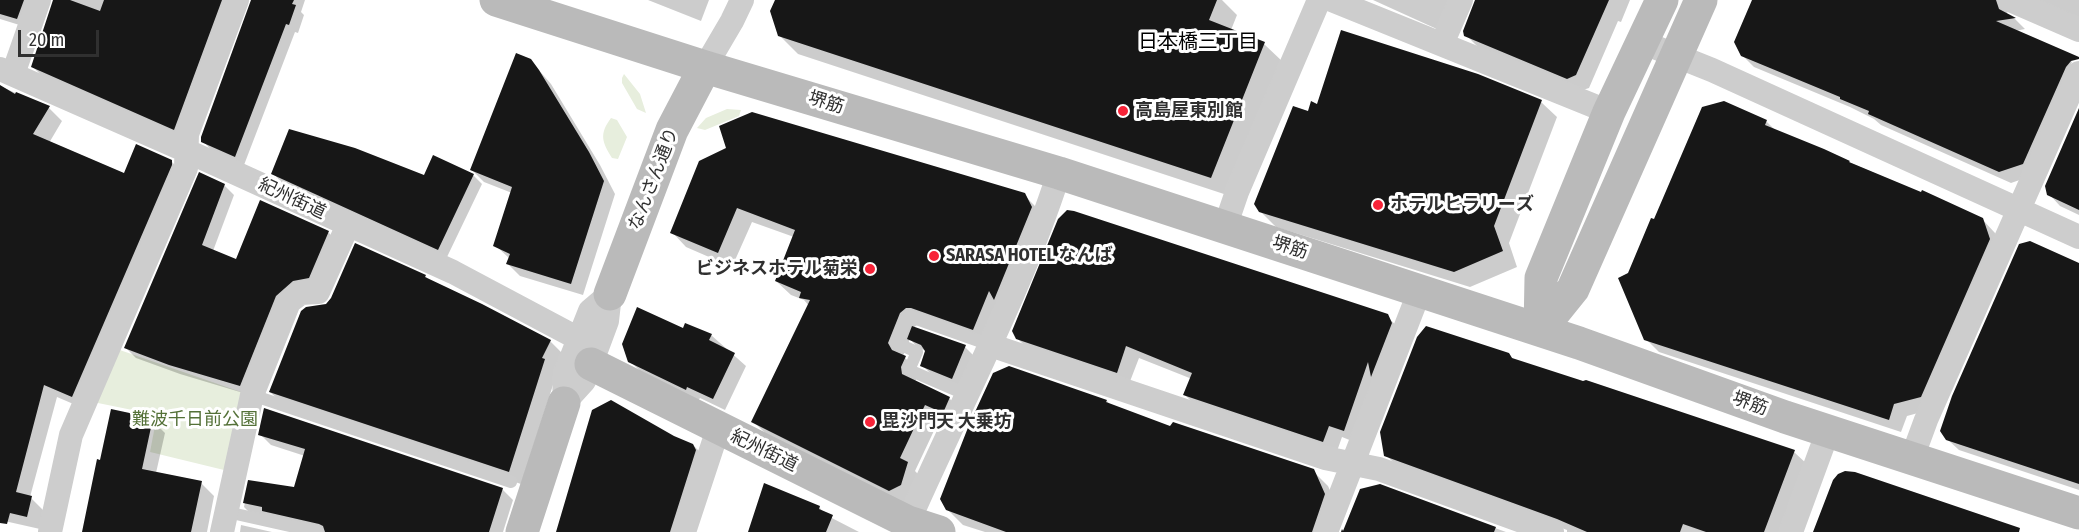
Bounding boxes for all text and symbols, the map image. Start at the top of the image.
scale bar [21,18,102,56]
text: 20 m [29,29,64,51]
district label: 日本橋三丁目 [1138,30,1258,54]
street label: 堺筋 [806,87,846,119]
place label: 高島屋東別館 [1135,100,1243,122]
marker: 高島屋東別館 [1116,104,1130,118]
street label: なんさん通り [625,125,683,233]
street label: 紀州街道 [255,174,329,224]
place label: ホテルヒラリーズ [1390,194,1534,216]
marker: ホテルヒラリーズ [1371,198,1385,212]
street label: 堺筋 [1270,232,1310,264]
place label: SARASA HOTEL なんば [946,245,1113,267]
marker: SARASA HOTEL なんば [927,249,941,263]
place label: ビジネスホテル菊栄 [696,258,858,280]
marker: ビジネスホテル菊栄 [863,262,877,276]
street label: 堺筋 [1729,388,1771,420]
park label: 難波千日前公園 [132,409,258,431]
place label: 毘沙門天 大乗坊 [882,411,1012,433]
marker: 毘沙門天 大乗坊 [863,415,877,429]
street label: 紀州街道 [727,426,801,476]

